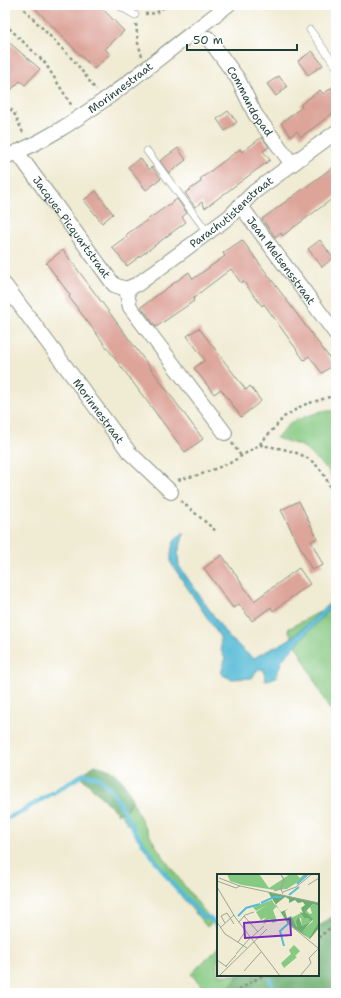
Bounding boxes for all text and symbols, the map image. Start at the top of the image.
scale bar [187,26,297,52]
text: 50 m [193,32,223,48]
street label: Morinnestraat [85,59,156,117]
street label: Commandopad [223,63,276,140]
street label: Jacques Picquartstraat [29,173,114,282]
street label: Parachutistenstraat [187,173,277,252]
street label: Jean Melsensstraat [243,214,319,308]
street label: Morinnestraat [69,376,127,447]
inset map [217,874,319,976]

